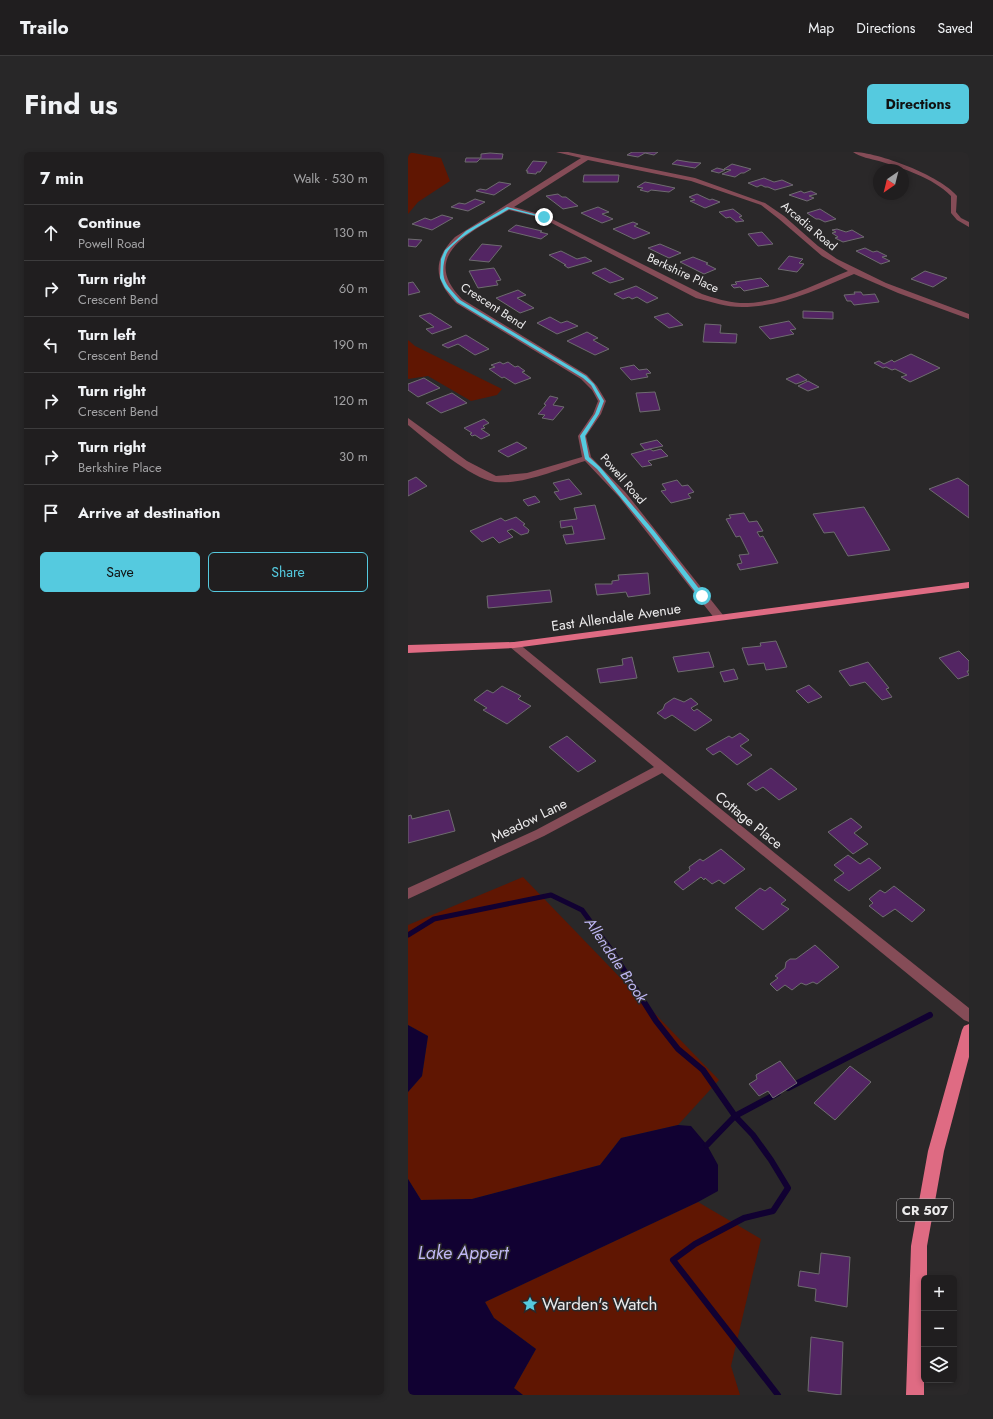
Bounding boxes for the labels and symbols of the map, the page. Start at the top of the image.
north arrow [873,164,909,200]
street label: Arcadia Road [777,197,841,255]
route end [535,208,553,226]
street label: Berkshire Place [644,249,722,297]
street label: Crescent Bend [457,278,529,334]
street label: Powell Road [596,450,650,508]
route start [693,587,711,605]
street label: East Allendale Avenue [550,598,682,636]
street label: Cottage Place [711,787,787,853]
street label: Meadow Lane [488,793,570,847]
water label: Allendale Brook [579,912,653,1008]
road number: CR 507 [897,1199,953,1221]
water label: Lake Appert [418,1240,510,1266]
place label: Warden's Watch [542,1292,658,1316]
place icon: Warden's Watch [521,1295,539,1313]

